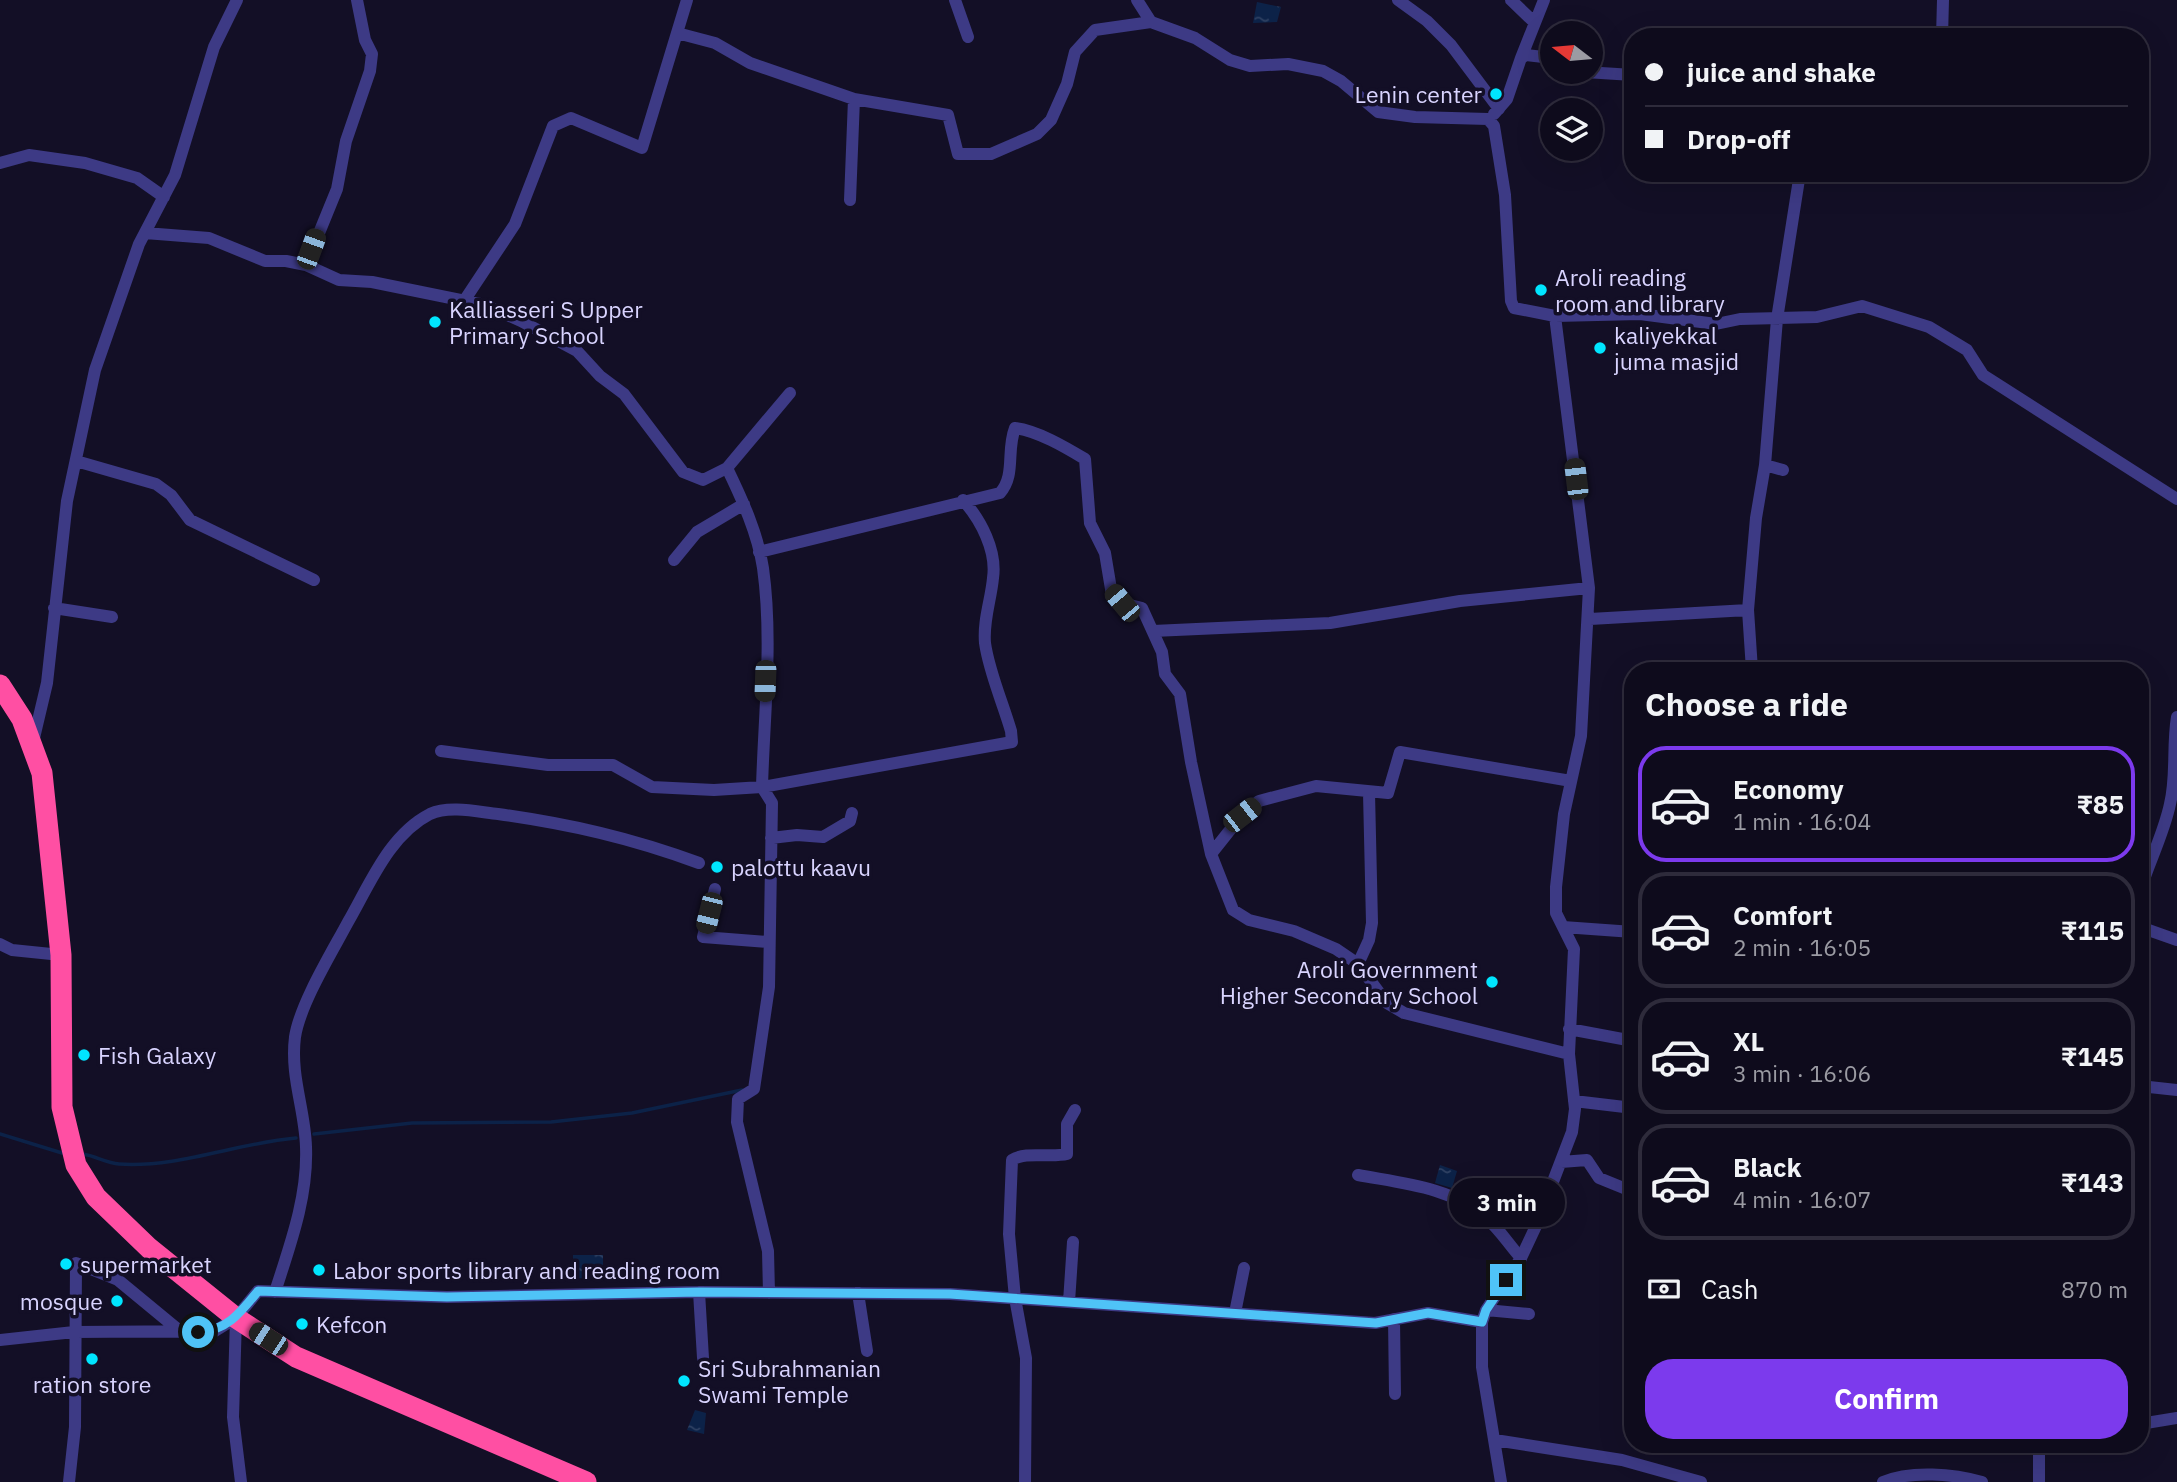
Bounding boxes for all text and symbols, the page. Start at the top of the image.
north arrow [1540,21,1603,84]
map controls [1540,21,1603,161]
text: juice and shake [1687,55,1876,89]
place label: Lenin center [1355,79,1483,109]
marker: Lenin center [1488,86,1504,102]
button: layers [1540,98,1603,161]
text: Drop-off [1687,122,1790,156]
car [294,226,329,272]
place label: Aroli reading room and library [1555,262,1725,318]
marker: Aroli reading room and library [1533,282,1549,298]
place label: Kalliasseri S Upper Primary School [449,294,643,350]
marker: Kalliasseri S Upper Primary School [427,314,443,330]
place label: kaliyekkal juma masjid [1614,320,1739,376]
marker: kaliyekkal juma masjid [1592,340,1608,356]
car [1564,457,1589,501]
car [1101,580,1144,626]
car [754,660,777,702]
text: Choose a ride [1645,683,1848,725]
text: Economy [1733,772,1844,806]
icon: car [1649,773,1712,836]
text: ₹85 [2076,787,2124,821]
car [1219,794,1266,836]
text: 1 min · 16:04 [1733,806,1871,836]
place label: palottu kaavu [731,852,871,882]
marker: palottu kaavu [709,859,725,875]
car [694,890,725,936]
text: Comfort [1733,898,1832,932]
icon: car [1649,899,1712,962]
text: ₹115 [2061,913,2124,947]
text: 2 min · 16:05 [1733,932,1871,962]
place label: Aroli Government Higher Secondary School [1220,954,1478,1010]
marker: Aroli Government Higher Secondary School [1484,974,1500,990]
text: XL [1733,1024,1764,1058]
icon: car [1649,1025,1712,1088]
text: ₹145 [2061,1039,2124,1073]
place label: Fish Galaxy [98,1040,217,1070]
marker: Fish Galaxy [76,1047,92,1063]
text: 3 min · 16:06 [1733,1058,1871,1088]
text: Black [1733,1150,1801,1184]
icon: car [1649,1151,1712,1214]
text: ₹143 [2061,1165,2124,1199]
callout: 3 min [1448,1178,1564,1228]
text: 4 min · 16:07 [1733,1184,1871,1214]
text: 3 min [1477,1187,1537,1217]
place label: supermarket [80,1249,212,1279]
place label: Labor sports library and reading room [333,1255,720,1285]
marker: supermarket [58,1256,74,1272]
marker: Labor sports library and reading room [311,1262,327,1278]
route end [1490,1264,1522,1296]
icon: cash [1645,1270,1683,1308]
text: Cash [1701,1272,1758,1306]
text: 870 m [2061,1274,2128,1304]
place label: mosque [20,1286,103,1316]
marker: mosque [109,1293,125,1309]
place label: Kefcon [316,1309,387,1339]
route start [182,1316,214,1348]
marker: Kefcon [294,1316,310,1332]
car [245,1319,292,1359]
marker: ration store [84,1351,100,1367]
place label: Sri Subrahmanian Swami Temple [698,1353,881,1409]
button: Confirm [1645,1359,2128,1439]
place label: ration store [33,1369,151,1399]
marker: Sri Subrahmanian Swami Temple [676,1373,692,1389]

